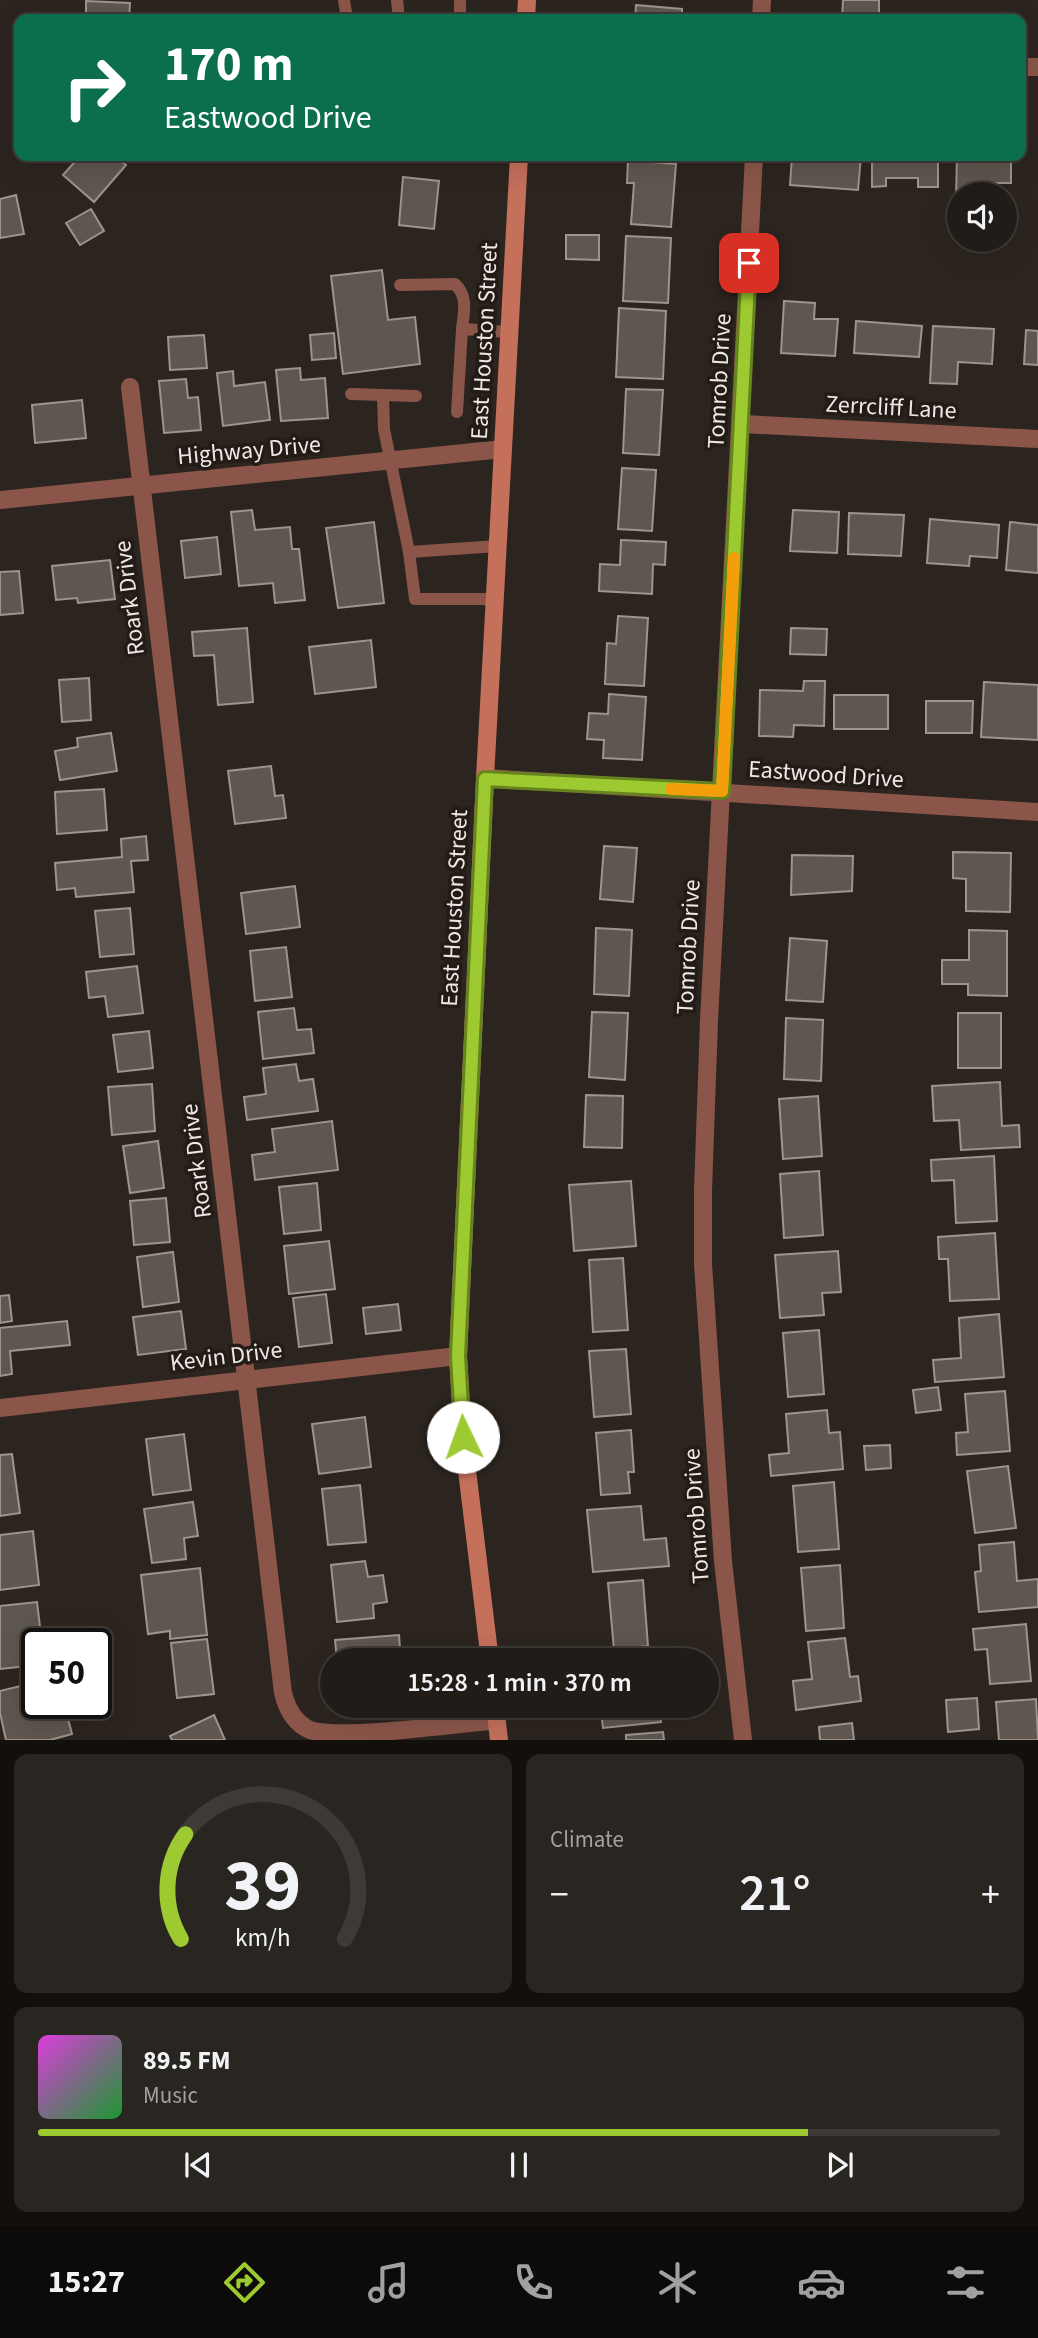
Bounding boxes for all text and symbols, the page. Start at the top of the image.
text: 170 m [164,30,293,100]
icon: right [49,42,140,133]
text: Eastwood Drive [164,95,372,141]
map controls [947,182,1017,252]
button: sound [947,182,1017,252]
pin [719,233,779,293]
street label: East Houston Street [462,242,507,440]
icon: arrive [730,244,768,282]
street label: Tomrob Drive [698,313,741,450]
street label: Zerrcliff Lane [825,387,957,428]
street label: Highway Drive [176,427,322,474]
street label: Roark Drive [105,539,154,657]
street label: Eastwood Drive [747,752,905,797]
street label: East Houston Street [432,809,477,1007]
street label: Tomrob Drive [667,879,710,1016]
street label: Roark Drive [172,1102,221,1220]
street label: Kevin Drive [168,1332,284,1381]
position arrow [426,1400,500,1474]
street label: Tomrob Drive [674,1447,719,1585]
speed limit sign: 50 [21,1628,112,1719]
text: 15:28 · 1 min · 370 m [407,1664,632,1701]
text: Climate [550,1823,624,1856]
text: 39 [225,1835,301,1939]
text: 21° [739,1857,811,1931]
text: − [550,1868,569,1922]
text: + [981,1868,1000,1922]
text: km/h [235,1920,291,1956]
text: 89.5 FM [143,2042,231,2079]
text: Music [143,2079,198,2112]
icon: previous [179,2146,217,2184]
icon: pause [500,2146,538,2184]
icon: next [821,2146,859,2184]
icon: directions [220,2258,269,2307]
icon: music [364,2258,413,2307]
icon: phone [509,2258,558,2307]
icon: climate [653,2258,702,2307]
icon: car [797,2258,846,2307]
icon: filters [941,2258,990,2307]
text: 15:27 [48,2259,125,2305]

